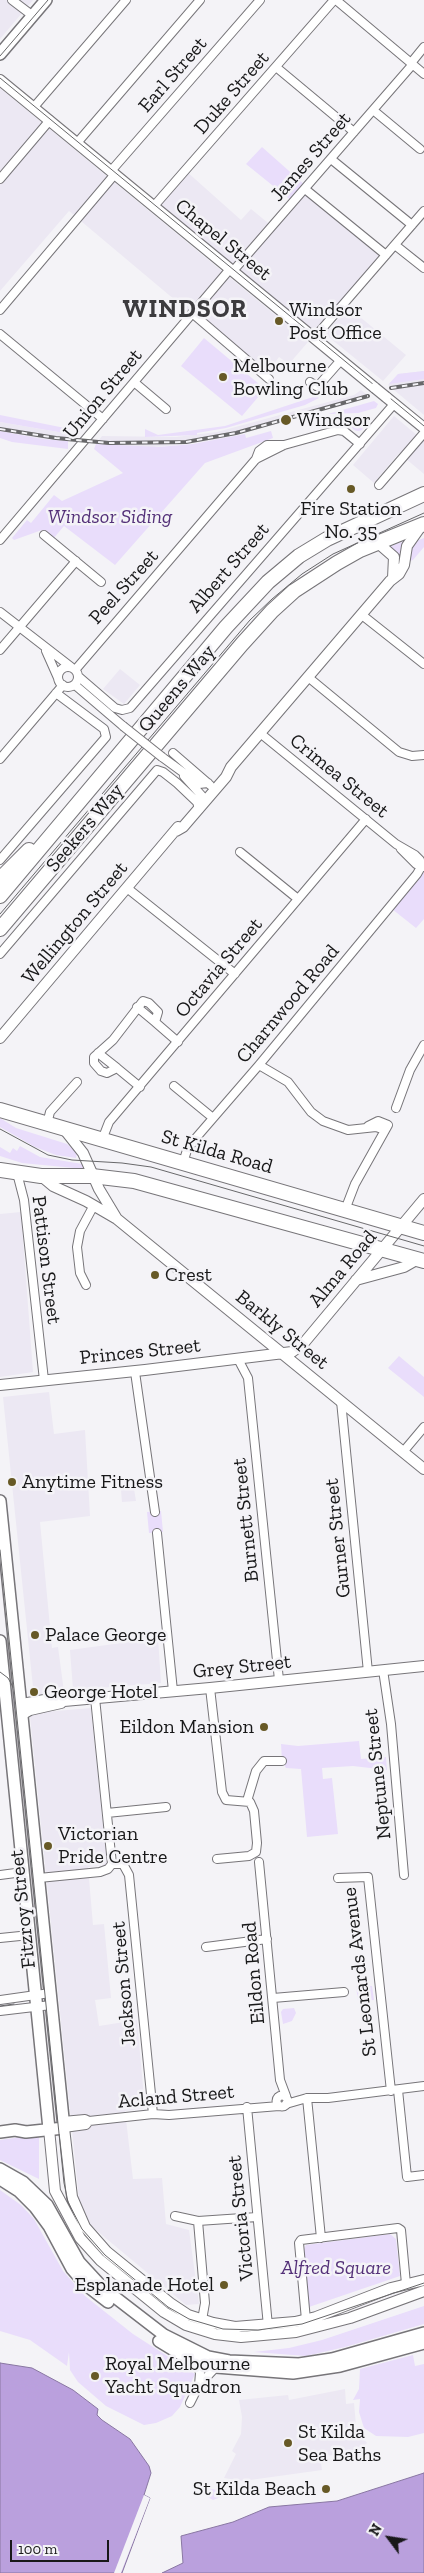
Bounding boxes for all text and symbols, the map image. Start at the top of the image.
street label: Earl Street [134,32,212,118]
street label: Duke Street [189,47,275,139]
street label: James Street [266,107,356,207]
street label: Chapel Street [170,194,276,286]
district label: WINDSOR [122,295,248,325]
place label: Windsor Post Office [289,298,382,345]
marker: Windsor Post Office [273,315,285,327]
street label: Union Street [58,344,148,444]
place label: Melbourne Bowling Club [233,354,348,401]
marker: Melbourne Bowling Club [217,371,229,383]
place label: Windsor [297,408,371,432]
marker: Windsor [279,413,293,427]
marker: Fire Station No. 35 [345,483,357,495]
place label: Fire Station No. 35 [300,497,402,544]
park label: Windsor Siding [48,505,172,529]
street label: Albert Street [183,518,275,618]
street label: Peel Street [84,545,164,629]
street label: Queens Way [133,640,221,738]
street label: Crimea Street [285,729,393,823]
street label: Seekers Way [41,779,129,877]
street label: Wellington Street [17,857,133,989]
street label: Octavia Street [170,913,268,1023]
street label: Charnwood Road [231,940,345,1068]
street label: St Kilda Road [159,1125,275,1179]
street label: Pattison Street [26,1194,66,1326]
street label: Alma Road [304,1226,382,1312]
place label: Crest [165,1263,212,1287]
marker: Crest [149,1269,161,1281]
street label: Barkly Street [231,1285,333,1375]
street label: Princes Street [78,1334,202,1370]
street label: Burnett Street [228,1457,264,1583]
place label: Anytime Fitness [22,1470,163,1494]
marker: Anytime Fitness [6,1476,18,1488]
street label: Gurner Street [320,1477,356,1599]
place label: Palace George [45,1623,166,1647]
marker: Palace George [29,1629,41,1641]
street label: Grey Street [192,1650,292,1684]
place label: George Hotel [44,1680,158,1704]
marker: George Hotel [28,1686,40,1698]
street label: Neptune Street [359,1707,397,1841]
place label: Eildon Mansion [119,1715,254,1739]
marker: Eildon Mansion [258,1721,270,1733]
place label: Victorian Pride Centre [58,1822,167,1869]
marker: Victorian Pride Centre [42,1840,54,1852]
street label: Fitzroy Street [5,1848,41,1970]
street label: St Leonards Avenue [338,1886,382,2058]
street label: Jackson Street [107,1920,141,2048]
street label: Eildon Road [238,1921,270,2025]
street label: Acland Street [117,2080,235,2114]
street label: Victoria Street [222,2154,260,2282]
park label: Alfred Square [281,2256,391,2280]
place label: Esplanade Hotel [74,2273,214,2297]
marker: Esplanade Hotel [218,2279,230,2291]
place label: Royal Melbourne Yacht Squadron [105,2352,250,2399]
marker: Royal Melbourne Yacht Squadron [89,2370,101,2382]
place label: St Kilda Sea Baths [298,2420,381,2467]
marker: St Kilda Sea Baths [282,2437,294,2449]
place label: St Kilda Beach [193,2477,316,2501]
marker: St Kilda Beach [320,2483,332,2495]
north arrow [364,2513,414,2563]
text: N [366,2521,386,2539]
scale bar [12,2530,111,2562]
text: 100 m [18,2540,57,2558]

